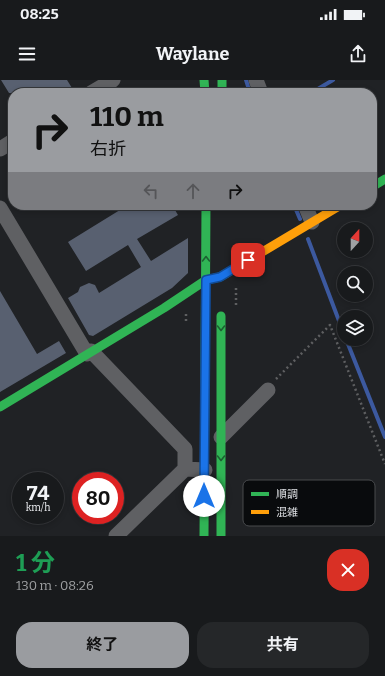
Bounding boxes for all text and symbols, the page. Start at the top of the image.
text: 08:25 [20,5,59,23]
icon: menu [16,43,38,65]
text: Waylane [156,43,229,65]
icon: share [347,43,369,65]
text: 110 m [90,100,164,133]
icon: right [24,104,76,156]
text: 右折 [90,138,126,160]
icon: left [140,180,162,202]
icon: ahead [182,180,204,202]
icon: right [224,180,246,202]
north arrow [337,222,373,258]
map controls [337,222,373,346]
pin [231,243,265,277]
icon: arrive [237,249,259,271]
one-way arrow [202,256,210,262]
button: search [337,266,373,302]
button: layers [337,310,373,346]
one-way arrow [217,325,225,331]
one-way arrow [217,455,225,461]
speed limit sign: 80 [72,472,124,524]
position arrow [183,475,225,517]
legend [243,480,375,526]
text: 74 [27,481,49,505]
text: 順調 [276,488,298,501]
text: km/h [26,502,50,514]
text: 混雑 [276,506,298,519]
text: 1 分 [16,549,55,577]
button: close [327,549,369,591]
text: 130 m · 08:26 [16,578,94,593]
button: 終了 [16,622,189,668]
button: 共有 [197,622,369,668]

